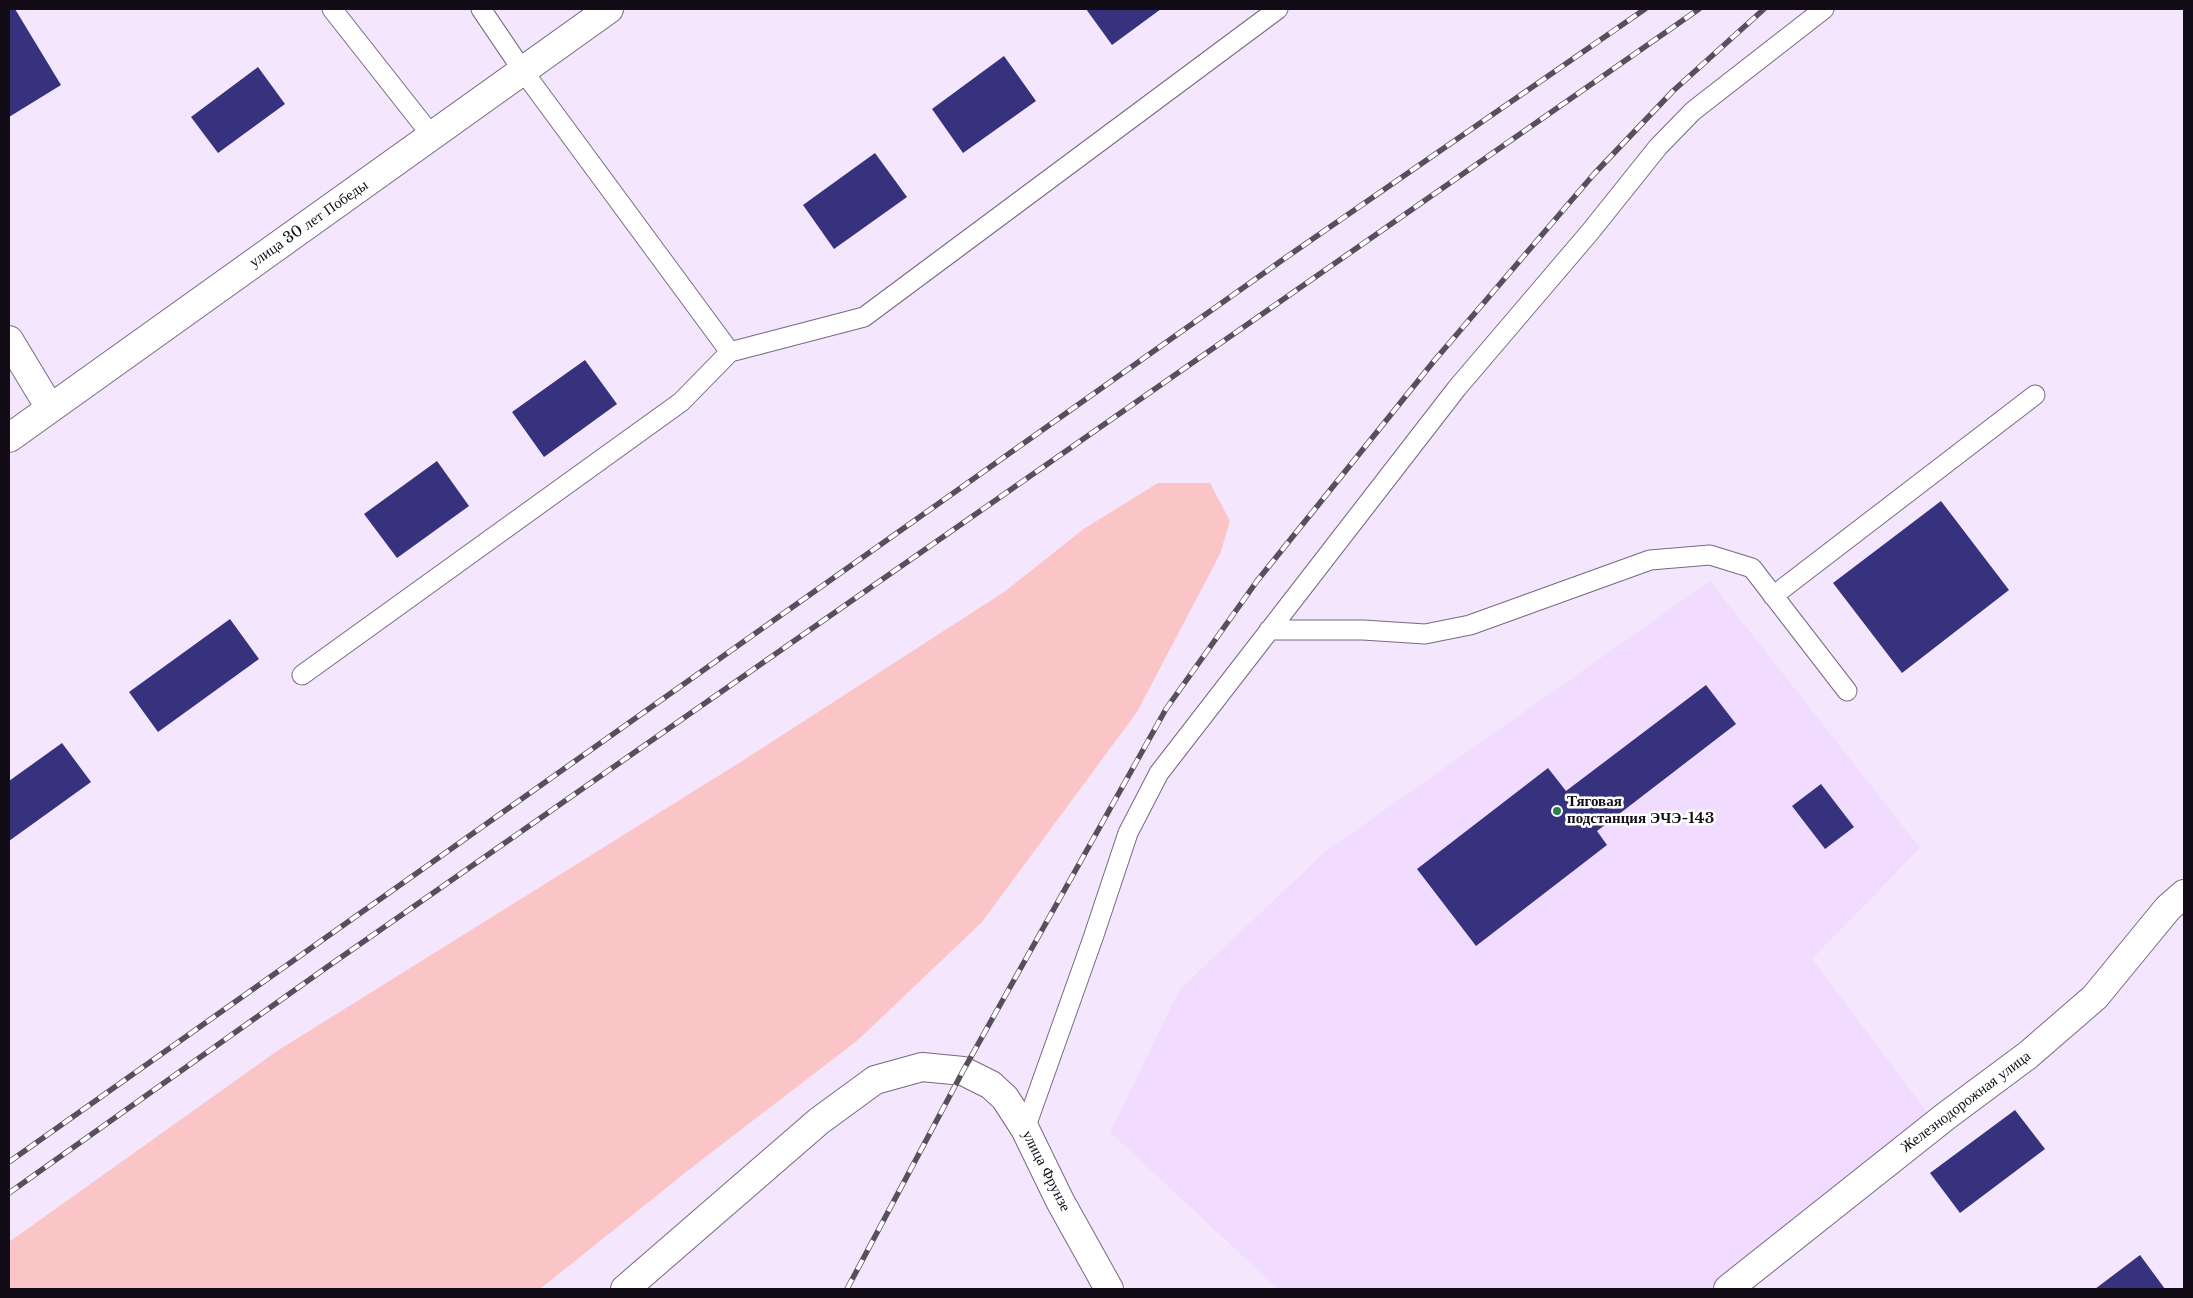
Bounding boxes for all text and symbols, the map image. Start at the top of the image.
street label: улица 30 лет Победы [246,176,372,272]
place label: Тяговая подстанция ЭЧЭ-143 [1567,793,1714,828]
marker: Тяговая подстанция ЭЧЭ-143 [1551,805,1563,817]
street label: Железнодорожная улица [1898,1047,2034,1157]
street label: улица Фрунзе [1018,1127,1074,1215]

